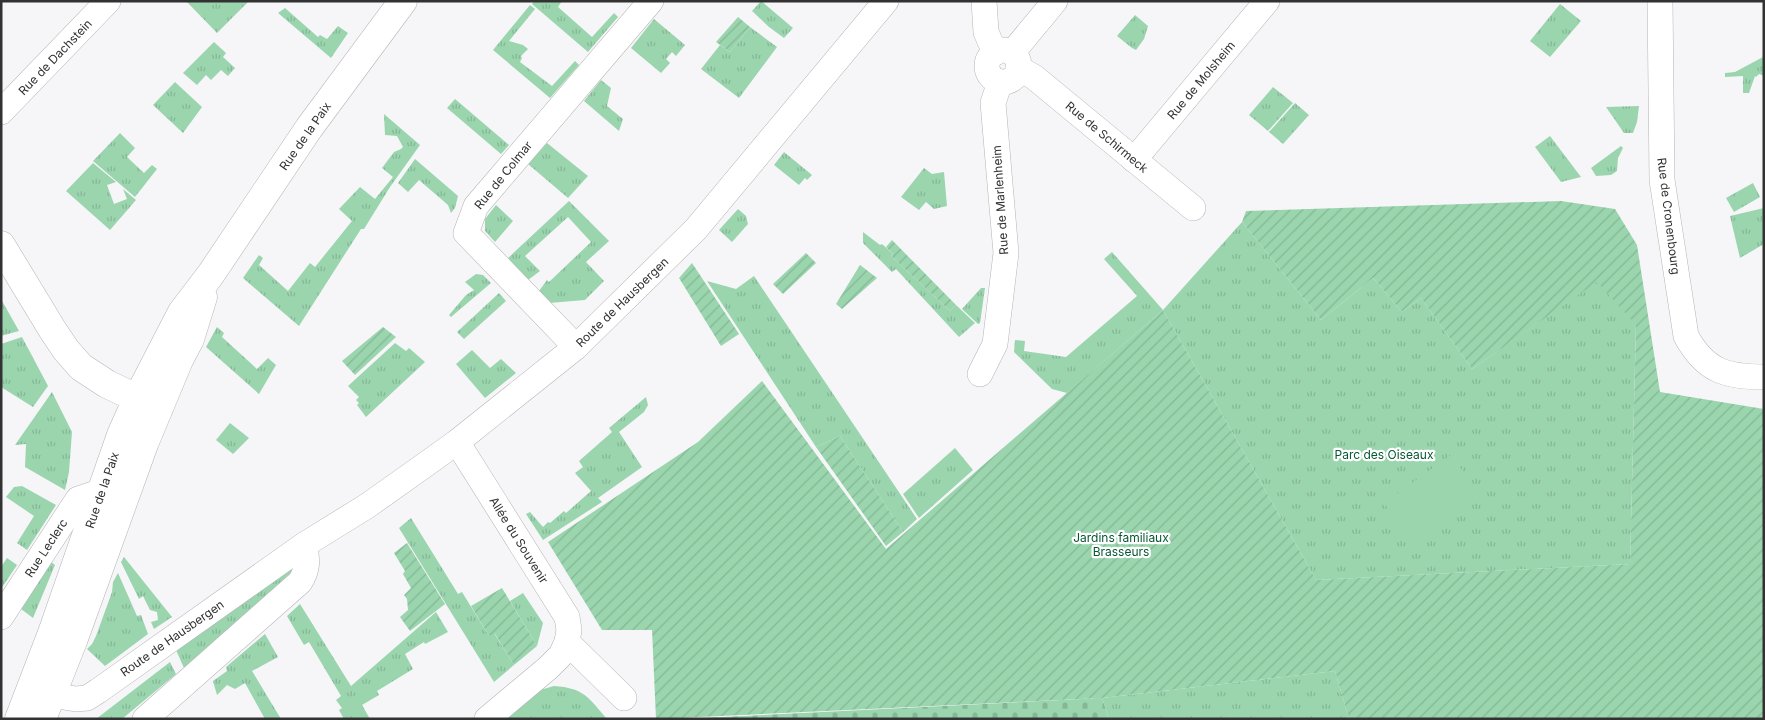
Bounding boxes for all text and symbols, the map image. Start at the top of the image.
street label: Rue de Dachstein [15,16,95,98]
street label: Rue de Molsheim [1164,38,1238,122]
street label: Rue de Schirmeck [1063,98,1152,176]
street label: Rue de la Paix [276,99,334,173]
street label: Rue de Colmar [471,137,535,212]
street label: Rue de Marlenheim [989,145,1011,255]
street label: Rue de Cronenbourg [1654,157,1684,275]
street label: Route de Hausbergen [573,254,671,350]
park label: Parc des Oiseaux [1335,447,1434,462]
street label: Rue de la Paix [82,449,122,530]
street label: Allée du Souvenir [486,494,552,586]
street label: Rue Leclerc [21,516,71,580]
park label: Jardins familiaux Brasseurs [1073,530,1169,559]
street label: Route de Hausbergen [117,597,227,679]

